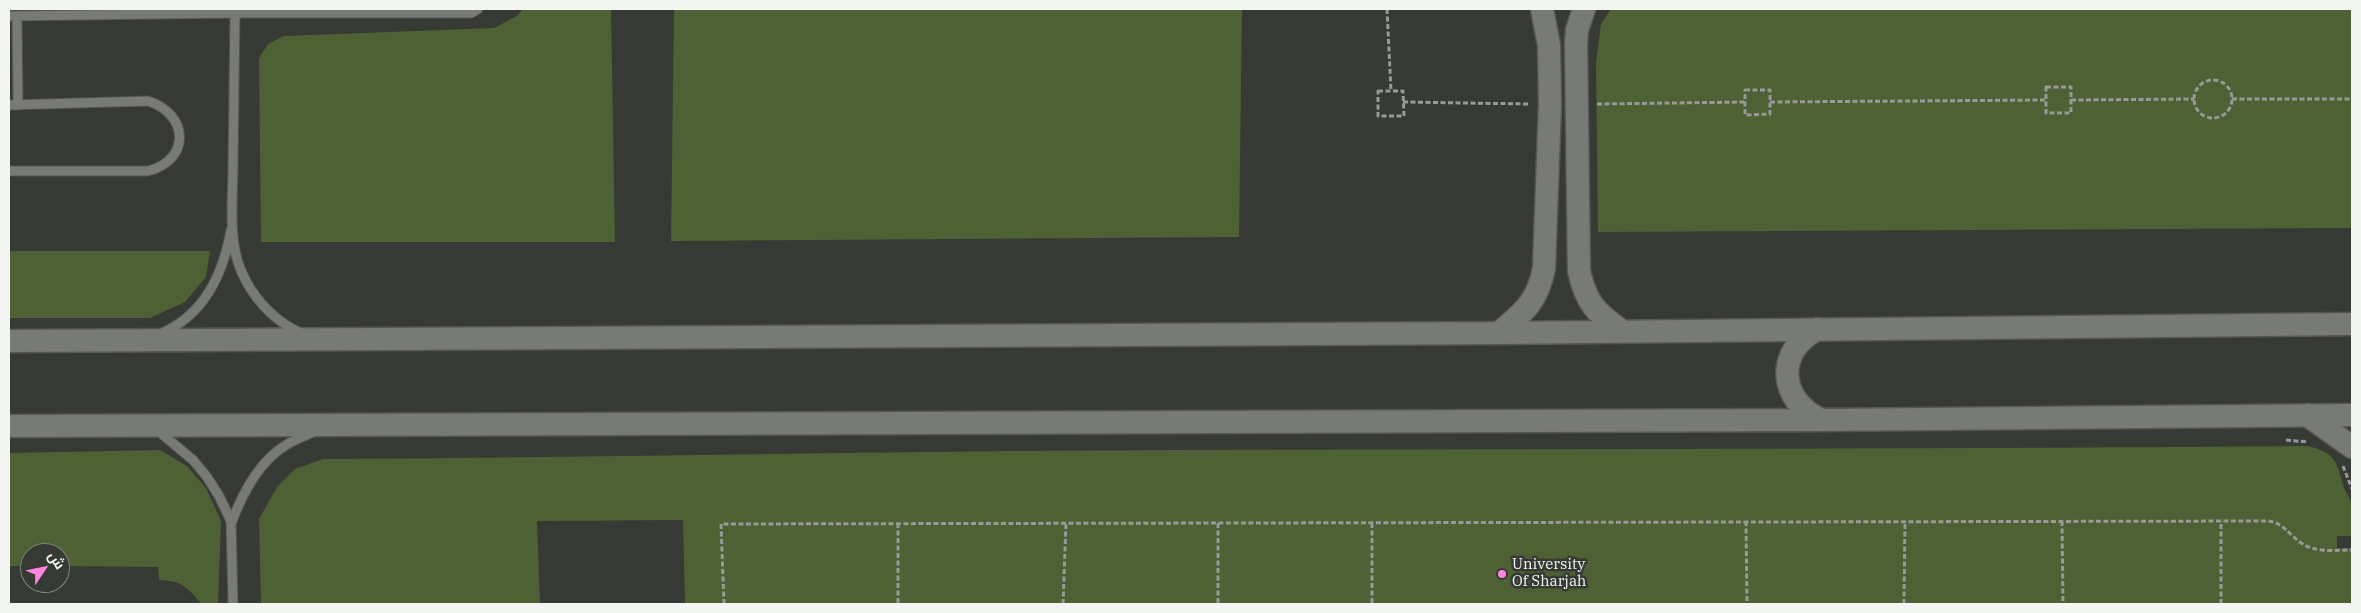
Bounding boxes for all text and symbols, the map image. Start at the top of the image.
north arrow [20,543,70,593]
text: ش [44,548,69,573]
place label: University Of Sharjah [1512,556,1586,591]
marker: University Of Sharjah [1496,568,1508,580]

